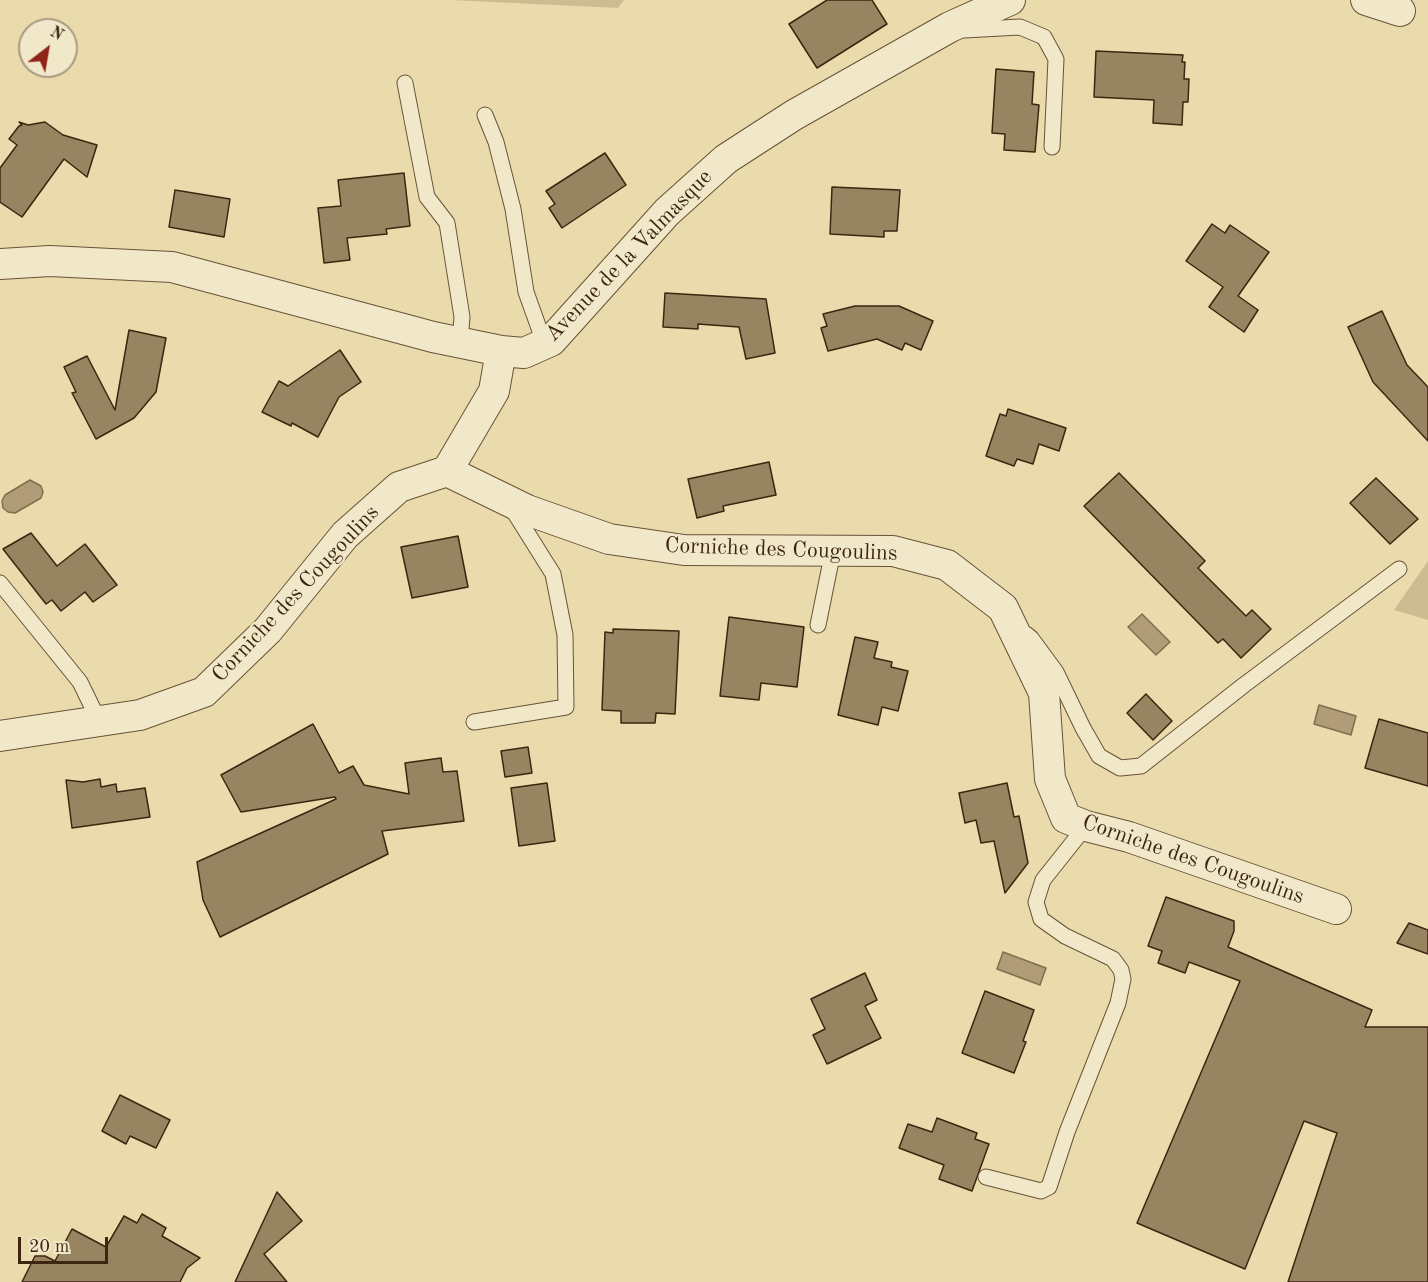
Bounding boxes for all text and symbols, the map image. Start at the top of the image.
north arrow [18,18,78,78]
text: N [47,24,66,44]
street label: Avenue de la Valmasque [540,164,718,348]
street label: Corniche des Cougoulins [207,500,385,688]
street label: Corniche des Cougoulins [664,533,898,567]
street label: Corniche des Cougoulins [1079,810,1307,910]
scale bar [21,1225,111,1263]
text: 20 m [29,1238,69,1256]

